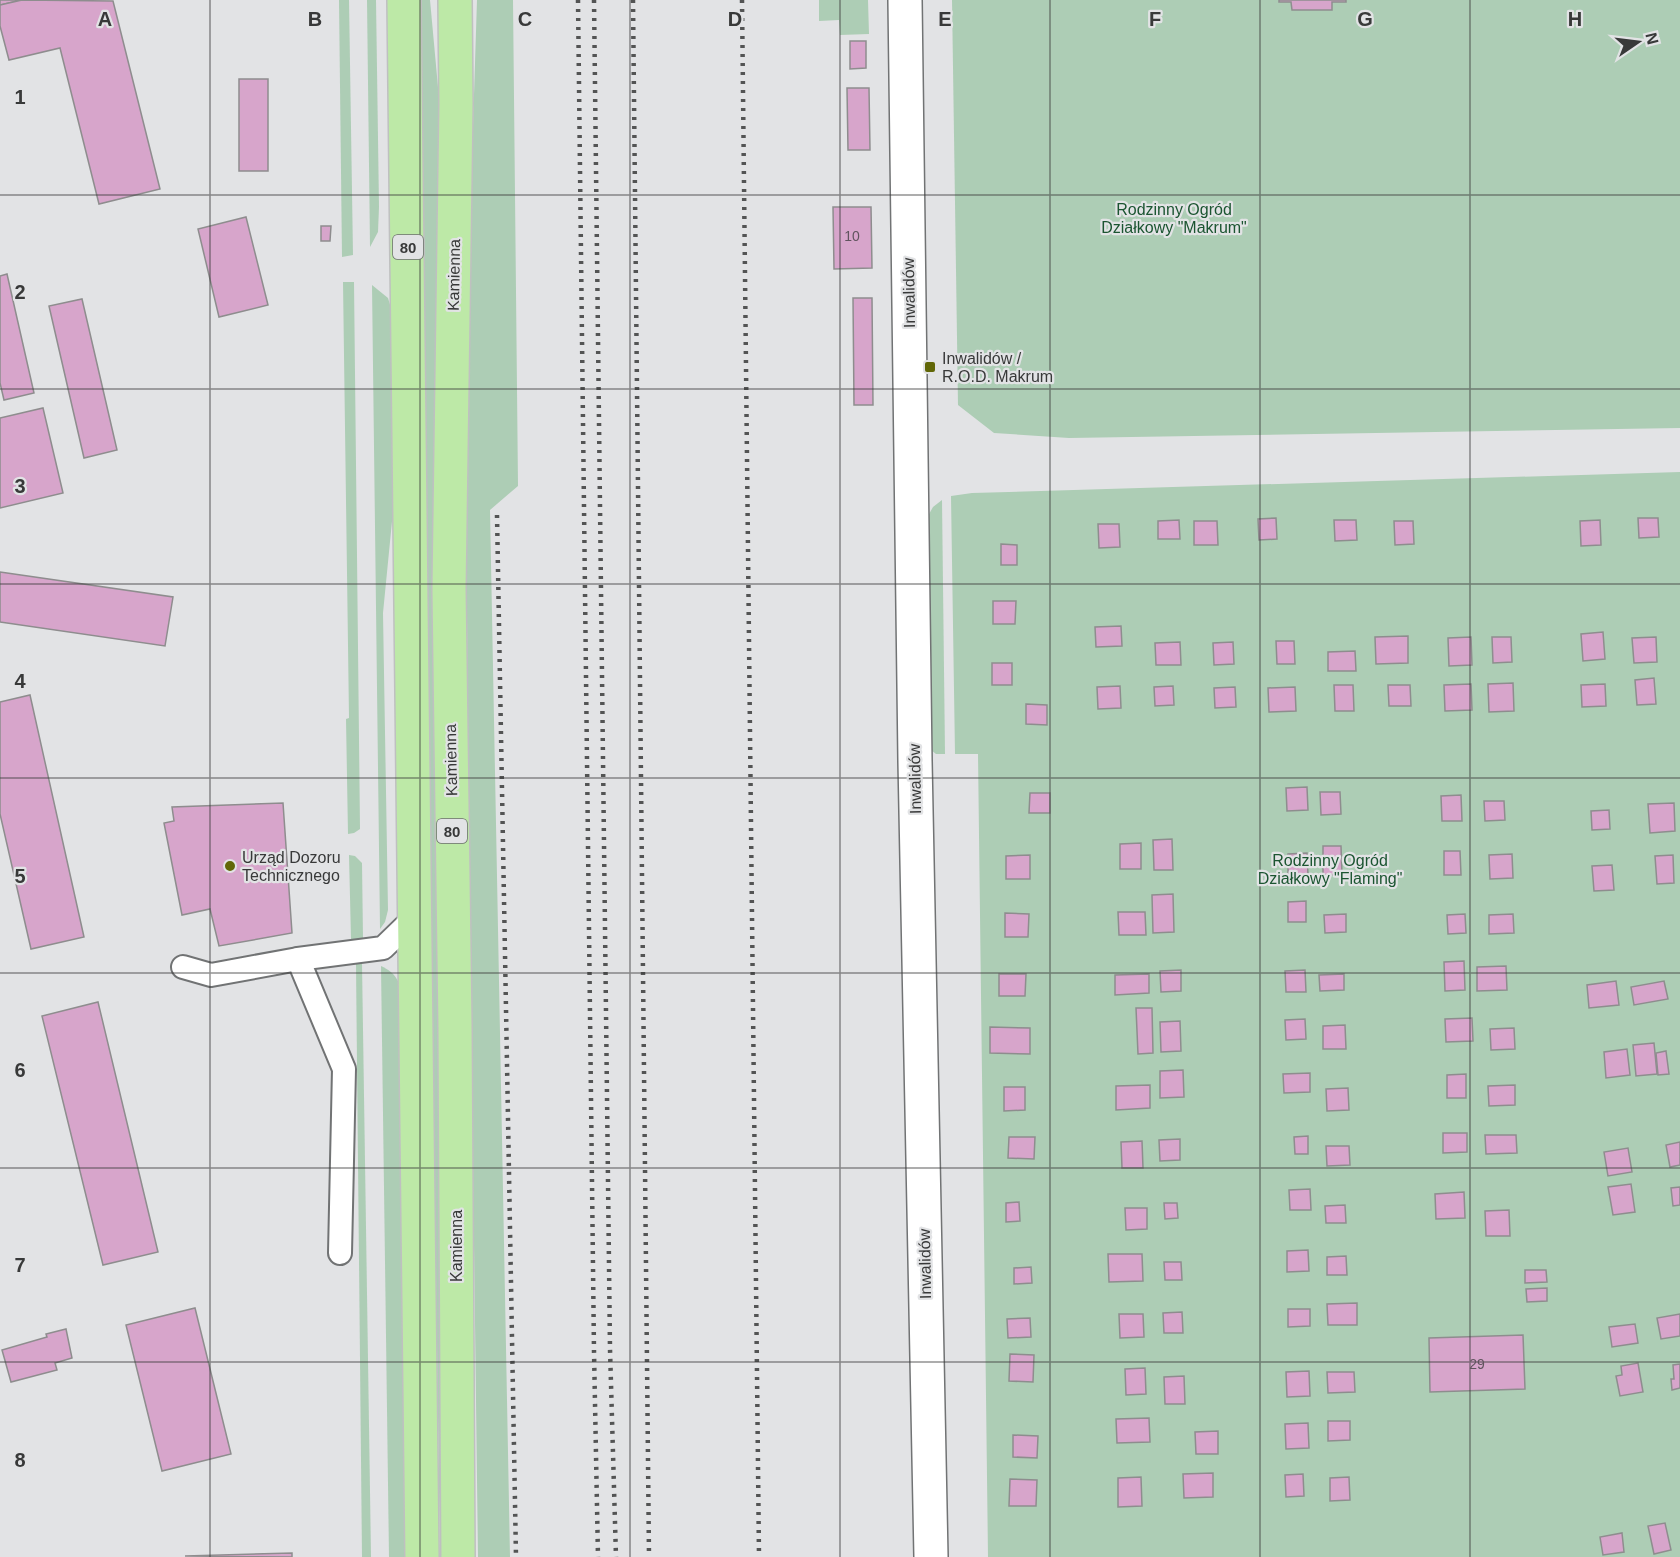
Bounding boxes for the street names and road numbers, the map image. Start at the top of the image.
road number: 80 [393,235,423,259]
street label: Kamienna [445,239,463,311]
street label: Inwalidów [900,257,918,328]
street label: Kamienna [442,724,460,796]
street label: Inwalidów [906,743,924,814]
road number: 80 [437,819,467,843]
street label: Kamienna [448,1210,465,1282]
street label: Inwalidów [916,1228,934,1299]

